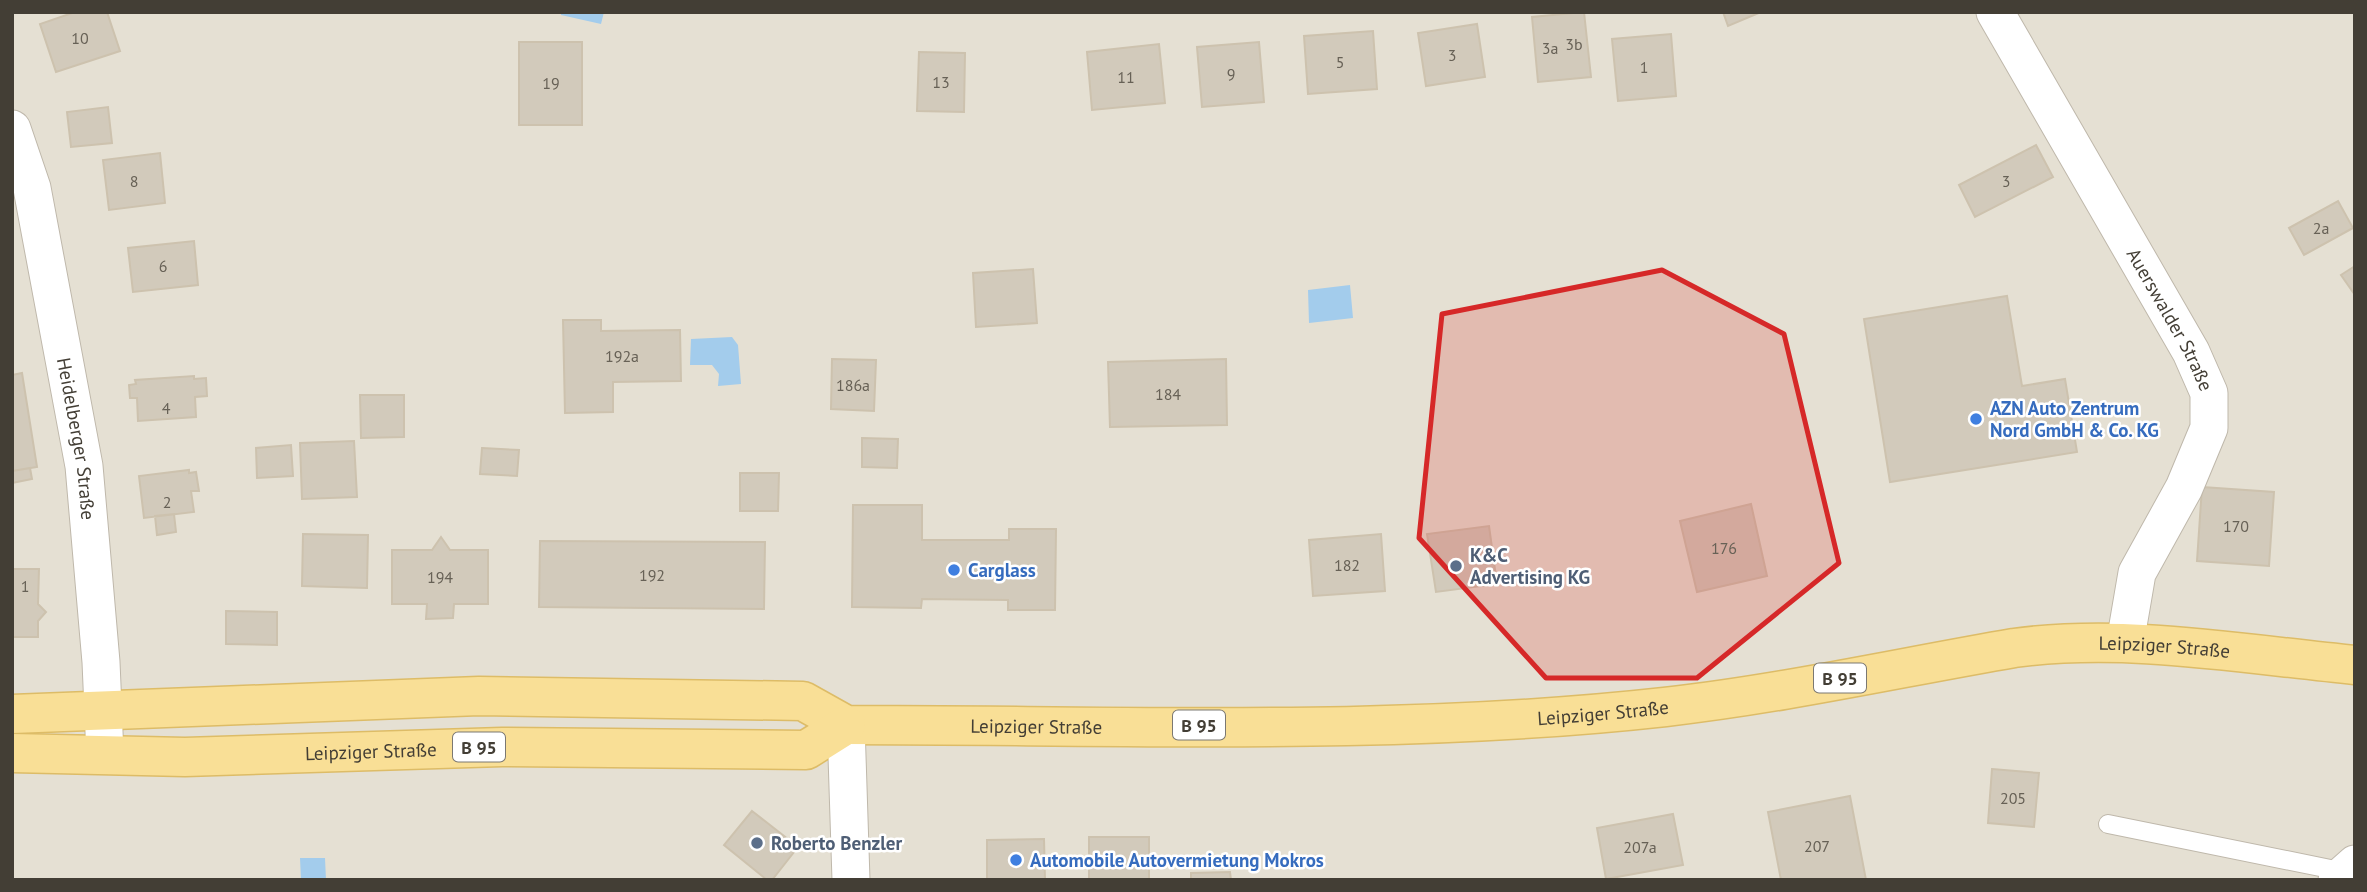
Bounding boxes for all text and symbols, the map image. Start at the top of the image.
house number: 10 [71,28,89,48]
house number: 3b [1565,34,1583,54]
house number: 3a [1542,38,1558,58]
house number: 3 [1448,45,1456,65]
house number: 5 [1336,52,1344,72]
house number: 1 [1640,57,1648,77]
house number: 9 [1227,64,1235,84]
house number: 11 [1117,67,1135,87]
house number: 13 [932,72,950,92]
house number: 19 [542,73,560,93]
house number: 8 [130,171,138,191]
house number: 3 [2002,171,2010,191]
house number: 2a [2313,218,2329,238]
street label: Auerswalder Straße [2122,244,2219,395]
house number: 6 [159,256,167,276]
house number: 192a [605,346,639,366]
street label: Heidelberger Straße [52,355,101,521]
house number: 186a [836,375,870,395]
house number: 184 [1155,384,1181,404]
place label: AZN Auto Zentrum Nord GmbH & Co. KG [1990,396,2159,442]
house number: 4 [162,398,171,418]
marker: AZN Auto Zentrum Nord GmbH & Co. KG [1968,411,1984,427]
house number: 2 [163,492,171,512]
house number: 170 [2223,516,2249,536]
house number: 176 [1711,538,1737,558]
place label: K&C Advertising KG [1470,543,1590,589]
house number: 182 [1334,555,1360,575]
place label: Carglass [968,558,1036,582]
marker: K&C Advertising KG [1448,558,1464,574]
marker: Carglass [946,562,962,578]
house number: 192 [639,565,665,585]
house number: 194 [427,567,453,587]
house number: 1 [21,576,29,596]
street label: Leipziger Straße [2098,631,2231,663]
road number: B 95 [1814,664,1866,692]
street label: Leipziger Straße [1536,695,1670,730]
road number: B 95 [1173,710,1225,740]
street label: Leipziger Straße [970,714,1102,739]
road number: B 95 [453,732,505,762]
street label: Leipziger Straße [305,737,437,765]
house number: 205 [2000,788,2026,808]
place label: Roberto Benzler [771,831,903,855]
marker: Roberto Benzler [749,835,765,851]
house number: 207 [1804,836,1830,856]
house number: 207a [1623,837,1657,857]
place label: Automobile Autovermietung Mokros [1030,848,1324,872]
marker: Automobile Autovermietung Mokros [1008,852,1024,868]

